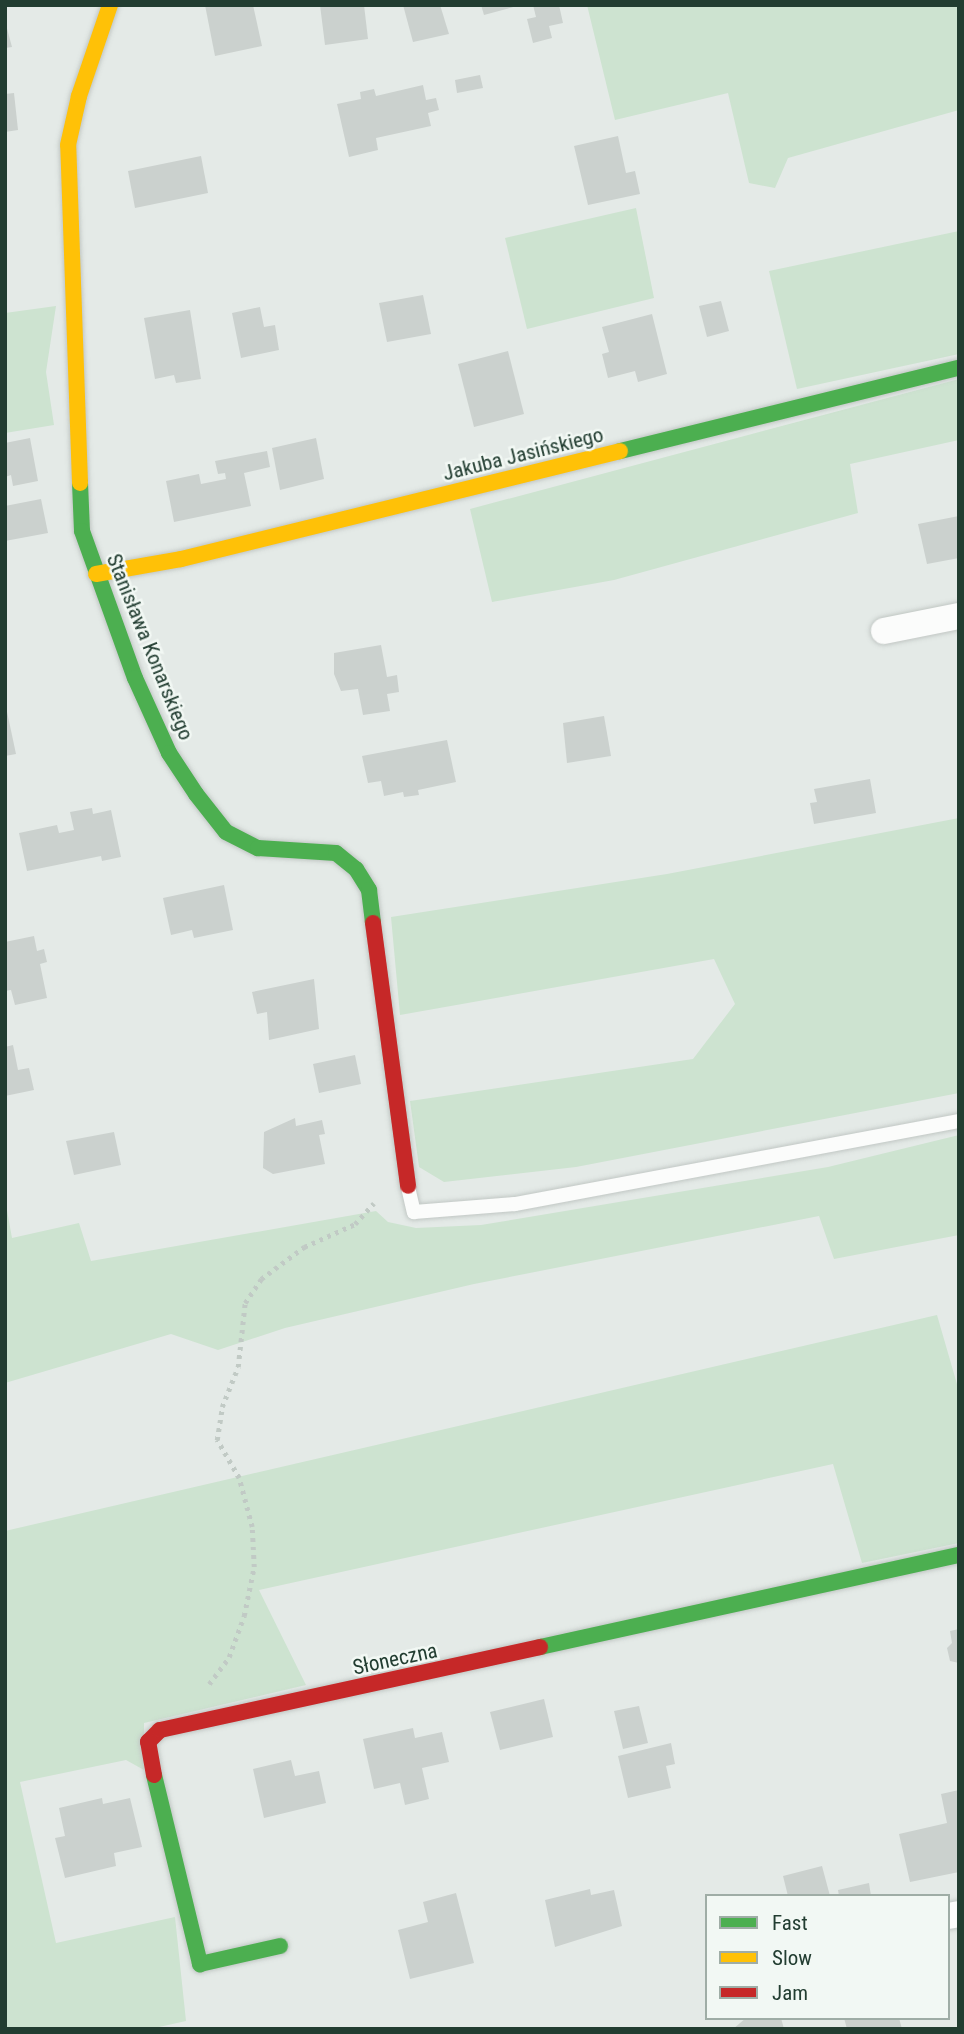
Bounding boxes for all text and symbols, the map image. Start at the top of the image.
street label: Jakuba Jasińskiego [440,422,606,486]
street label: Stanisława Konarskiego [101,550,199,744]
street label: Słoneczna [350,1638,440,1680]
legend [705,1894,950,2020]
text: Fast [772,1911,808,1935]
text: Slow [772,1946,812,1970]
text: Jam [772,1981,808,2005]

